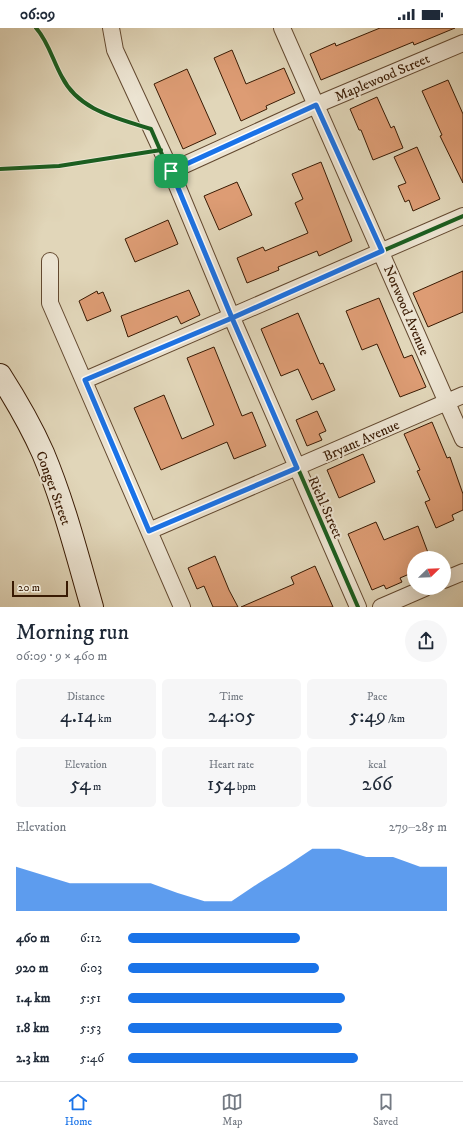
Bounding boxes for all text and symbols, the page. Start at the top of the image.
text: 06:09 [20,5,55,24]
street label: Maplewood Street [332,50,433,106]
pin [154,154,188,188]
icon: arrive [160,160,182,182]
street label: Norwood Avenue [379,263,433,358]
street label: Bryant Avenue [320,416,403,466]
street label: Conger Street [31,449,75,528]
street label: Riehl Street [303,473,347,542]
north arrow [407,551,451,595]
map controls [407,551,451,595]
scale bar [12,579,68,598]
text: 20 m [18,581,40,595]
text: Morning run [16,619,129,646]
button: share [405,620,447,662]
text: 06:09 · 9 × 460 m [16,648,107,664]
text: Distance [67,690,105,704]
text: Time [220,690,243,704]
text: Pace [367,690,387,704]
text: 4.14 [60,704,96,729]
text: 24:05 [208,704,255,729]
text: 5:49 [349,704,386,729]
text: km [96,712,112,726]
text: /km [386,712,405,726]
text: Elevation [65,758,107,772]
text: Heart rate [209,758,254,772]
text: kcal [368,758,386,772]
text: 54 [70,772,91,797]
text: 154 [207,772,235,797]
text: 266 [362,772,392,797]
text: m [91,780,101,794]
text: bpm [235,780,256,794]
text: Elevation [16,819,66,835]
text: 279–285 m [389,819,447,835]
text: 460 m [16,930,50,946]
text: 6:12 [80,930,101,946]
text: 920 m [16,960,48,976]
text: 6:03 [80,960,102,976]
text: 1.4 km [16,990,50,1006]
text: 5:51 [80,990,101,1006]
text: 1.8 km [16,1020,49,1036]
text: 5:53 [80,1020,101,1036]
text: 2.3 km [16,1050,50,1066]
text: 5:46 [80,1050,104,1066]
tab: Home [65,1091,92,1129]
tab: Map [221,1091,243,1129]
tab: Saved [373,1091,398,1129]

